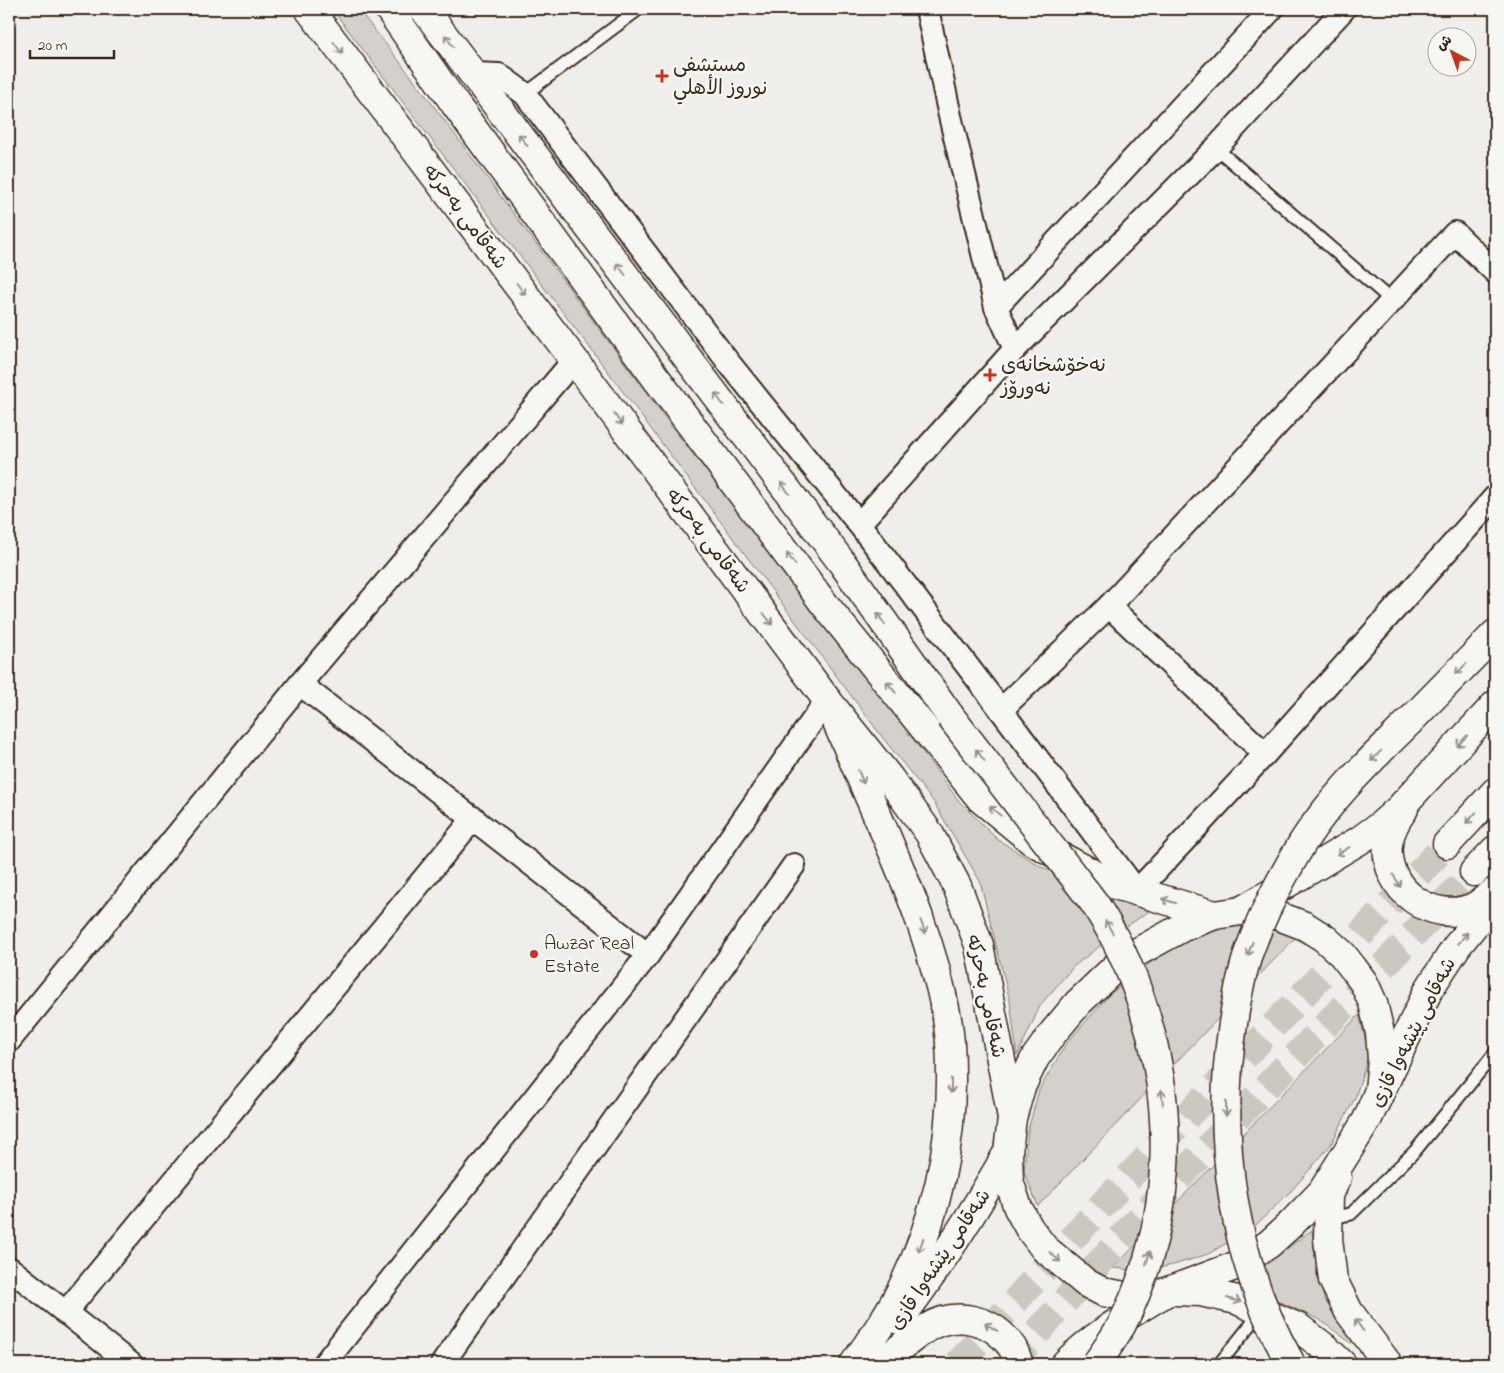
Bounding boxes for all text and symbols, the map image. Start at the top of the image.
scale bar [30,28,114,60]
north arrow [1426,28,1476,78]
text: ش [1432,30,1457,56]
text: 20 m [38,35,68,57]
one-way arrow [443,35,454,48]
one-way arrow [333,41,343,55]
place label: مستشفى نوروز الأهلي [673,52,768,105]
marker: مستشفى نوروز الأهلي [655,69,669,83]
one-way arrow [517,134,528,147]
street label: شەقامی بەحرکە [415,159,513,276]
one-way arrow [615,263,626,276]
one-way arrow [515,282,526,295]
place label: نەخۆشخانەی نەورۆز [999,352,1106,404]
marker: نەخۆشخانەی نەورۆز [983,368,997,382]
one-way arrow [713,393,724,406]
one-way arrow [613,412,624,425]
one-way arrow [780,482,791,495]
street label: شەقامی بەحرکە [658,483,756,600]
one-way arrow [785,553,796,566]
one-way arrow [762,612,773,625]
one-way arrow [876,612,886,626]
one-way arrow [1455,662,1467,675]
one-way arrow [885,681,896,694]
one-way arrow [1456,734,1468,747]
one-way arrow [975,748,985,762]
one-way arrow [1370,749,1382,762]
one-way arrow [856,769,866,784]
one-way arrow [989,805,1002,816]
one-way arrow [1465,811,1477,824]
one-way arrow [1337,846,1351,856]
one-way arrow [1393,873,1403,887]
one-way arrow [1161,896,1177,906]
one-way arrow [919,918,928,934]
one-way arrow [1103,920,1113,934]
place label: Awzar Real Estate [544,930,634,982]
street label: شەقامی بەحرکە [957,932,1012,1061]
one-way arrow [1458,932,1469,945]
one-way arrow [1245,941,1254,956]
marker: Awzar Real Estate [528,948,540,960]
street label: شەقامی پێشەوا قازی [1364,953,1465,1113]
one-way arrow [946,1078,956,1094]
one-way arrow [1157,1090,1167,1106]
one-way arrow [1221,1100,1231,1116]
street label: شەقامی پێشەوا قازی [883,1184,999,1337]
one-way arrow [916,1236,925,1252]
one-way arrow [1048,1251,1061,1262]
one-way arrow [1144,1251,1153,1266]
one-way arrow [1225,1296,1241,1305]
one-way arrow [1354,1318,1364,1332]
one-way arrow [984,1321,998,1331]

